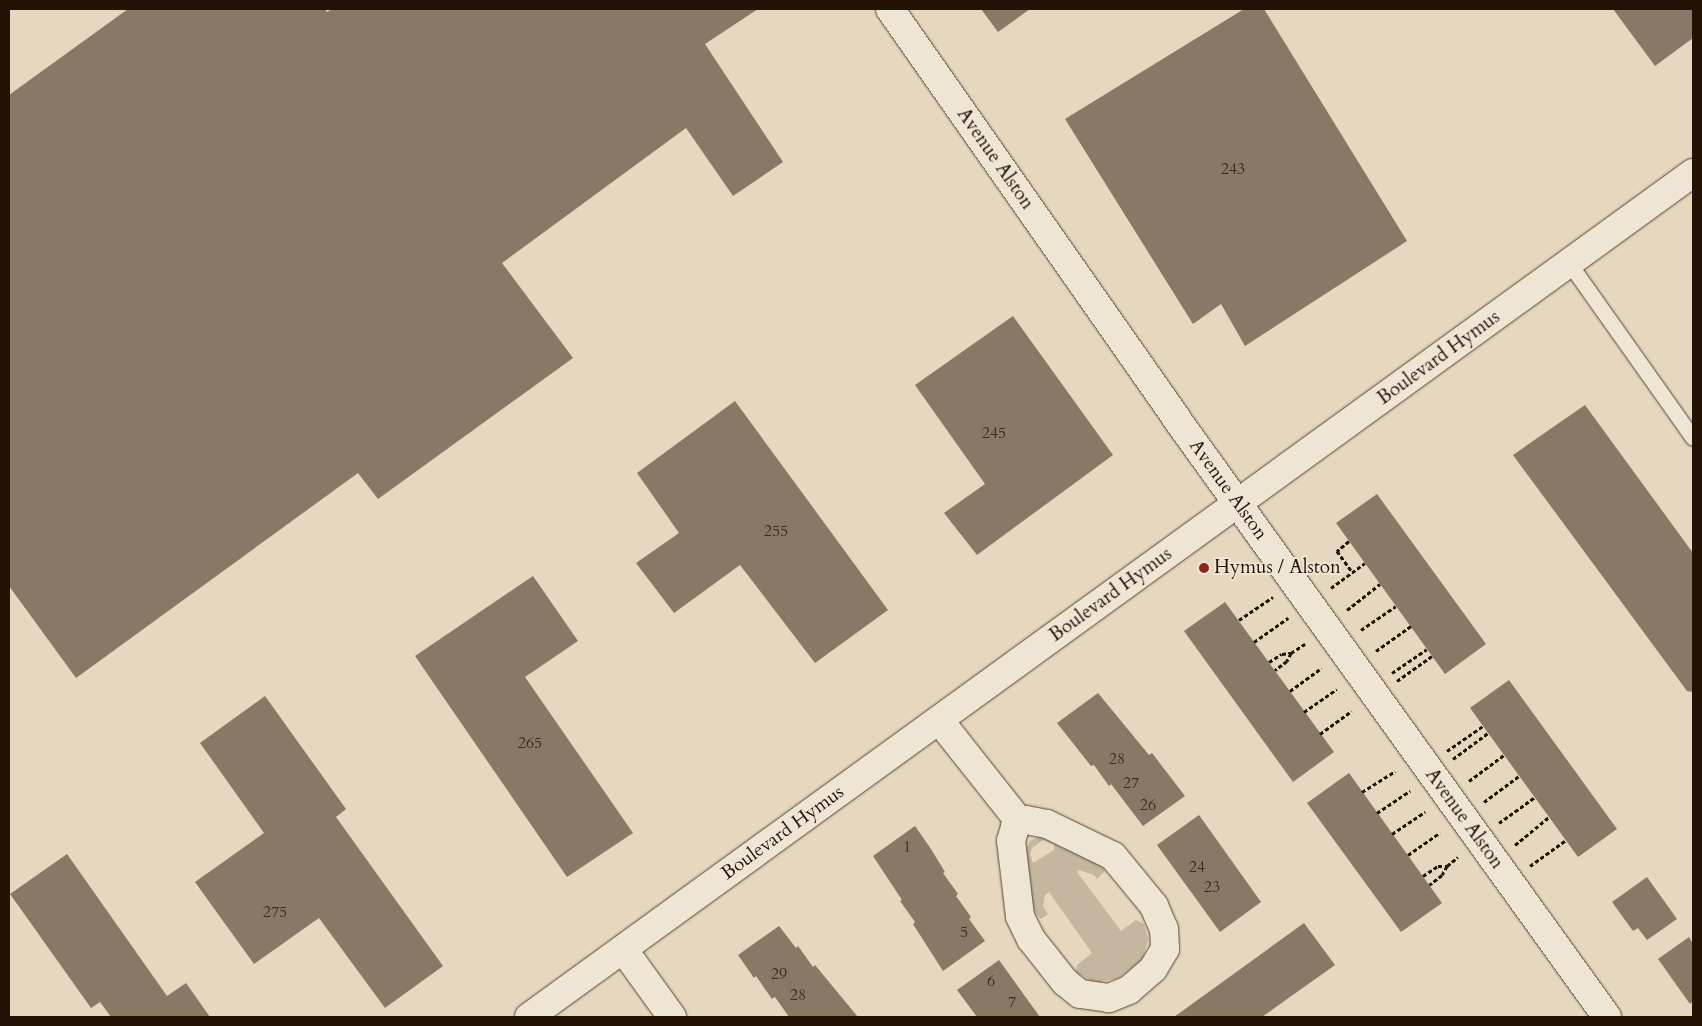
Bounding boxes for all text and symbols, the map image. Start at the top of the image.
street label: Avenue Alston [952,104,1038,214]
house number: 243 [1221,159,1245,179]
street label: Boulevard Hymus [1373,306,1505,410]
house number: 245 [982,423,1006,443]
street label: Avenue Alston [1184,435,1272,545]
house number: 255 [764,521,788,541]
street label: Boulevard Hymus [1045,543,1177,647]
place label: Hymus / Alston [1214,557,1341,579]
marker: Hymus / Alston [1198,562,1210,574]
house number: 265 [518,733,542,753]
house number: 28 [1109,749,1125,769]
street label: Avenue Alston [1420,764,1508,874]
house number: 27 [1123,773,1139,793]
street label: Boulevard Hymus [717,781,849,885]
house number: 26 [1140,795,1156,815]
house number: 1 [903,837,911,857]
house number: 24 [1189,857,1205,877]
house number: 23 [1204,877,1220,897]
house number: 275 [263,902,287,922]
house number: 5 [960,922,968,942]
house number: 29 [771,964,787,984]
house number: 6 [987,971,995,991]
house number: 28 [790,985,806,1005]
house number: 7 [1008,992,1016,1012]

